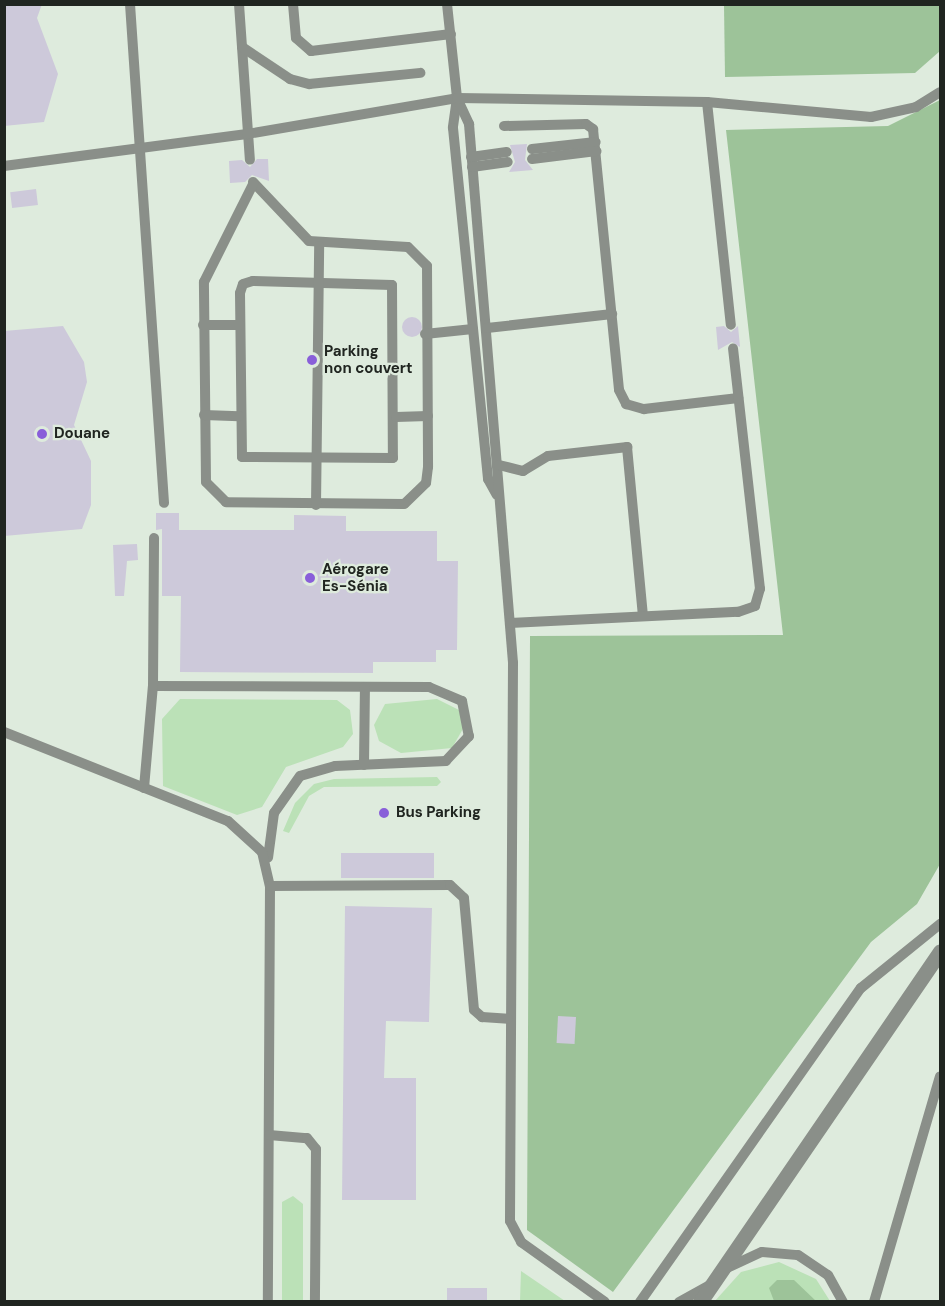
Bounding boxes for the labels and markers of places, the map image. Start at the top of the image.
place label: Parking non couvert [324,342,412,377]
marker: Parking non couvert [305,353,319,367]
place label: Douane [54,425,110,443]
marker: Douane [35,427,49,441]
place label: Aérogare Es-Sénia [322,560,389,595]
marker: Aérogare Es-Sénia [303,571,317,585]
place label: Bus Parking [396,804,481,822]
marker: Bus Parking [377,806,391,820]

